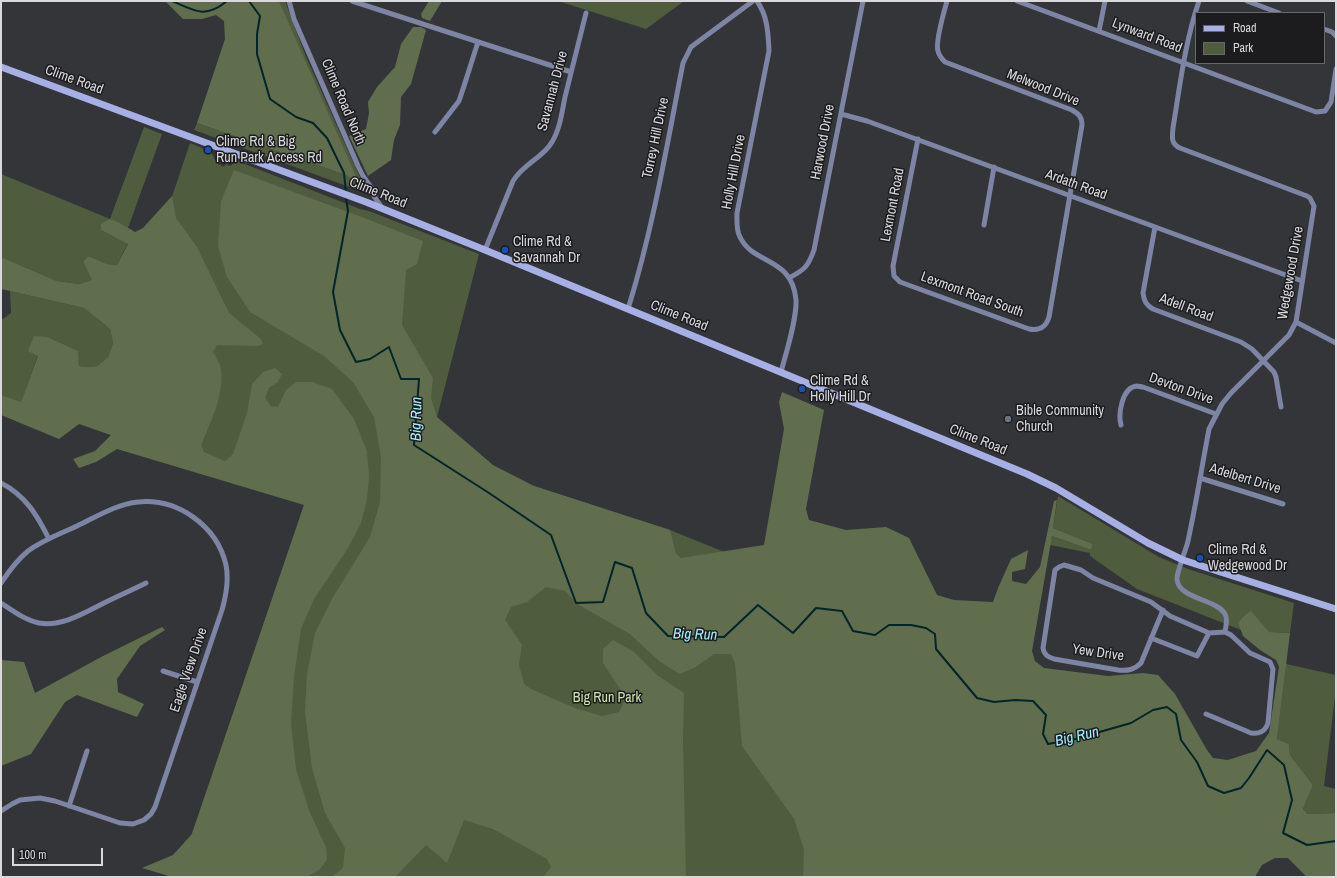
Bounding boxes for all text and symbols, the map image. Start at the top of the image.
legend [1195,12,1325,64]
street label: Lynward Road [1110,15,1184,57]
text: Road [1233,20,1257,36]
text: Park [1233,40,1253,56]
street label: Savannah Drive [534,49,572,133]
street label: Clime Road North [317,56,369,148]
street label: Clime Road [43,62,105,98]
street label: Melwood Drive [1004,66,1082,110]
street label: Torrey Hill Drive [639,96,673,180]
street label: Harwood Drive [807,103,839,181]
street label: Holly Hill Drive [719,133,749,211]
place label: Clime Rd & Big Run Park Access Rd [216,134,322,166]
marker: Clime Rd & Big Run Park Access Rd [203,145,213,155]
street label: Ardath Road [1043,166,1109,204]
street label: Lexmont Road [878,167,908,243]
street label: Clime Road [347,174,409,212]
street label: Wedgewood Drive [1275,225,1307,321]
place label: Clime Rd & Savannah Dr [513,234,580,266]
marker: Clime Rd & Savannah Dr [500,245,510,255]
street label: Lexmont Road South [918,269,1026,321]
street label: Adell Road [1157,290,1215,326]
street label: Clime Road [648,297,710,335]
street label: Devton Drive [1147,370,1215,408]
place label: Clime Rd & Holly Hill Dr [810,373,871,406]
marker: Clime Rd & Holly Hill Dr [797,384,807,394]
water label: Big Run [408,397,426,441]
place label: Bible Community Church [1016,403,1104,436]
marker: Bible Community Church [1003,414,1013,424]
street label: Clime Road [947,421,1009,459]
street label: Adelbert Drive [1207,460,1283,498]
place label: Clime Rd & Wedgewood Dr [1208,542,1287,574]
marker: Clime Rd & Wedgewood Dr [1195,553,1205,563]
street label: Eagle View Drive [167,625,211,715]
water label: Big Run [672,625,718,645]
street label: Yew Drive [1071,641,1125,665]
park label: Big Run Park [573,690,641,706]
water label: Big Run [1053,723,1101,751]
scale bar [14,840,105,866]
text: 100 m [19,847,46,863]

